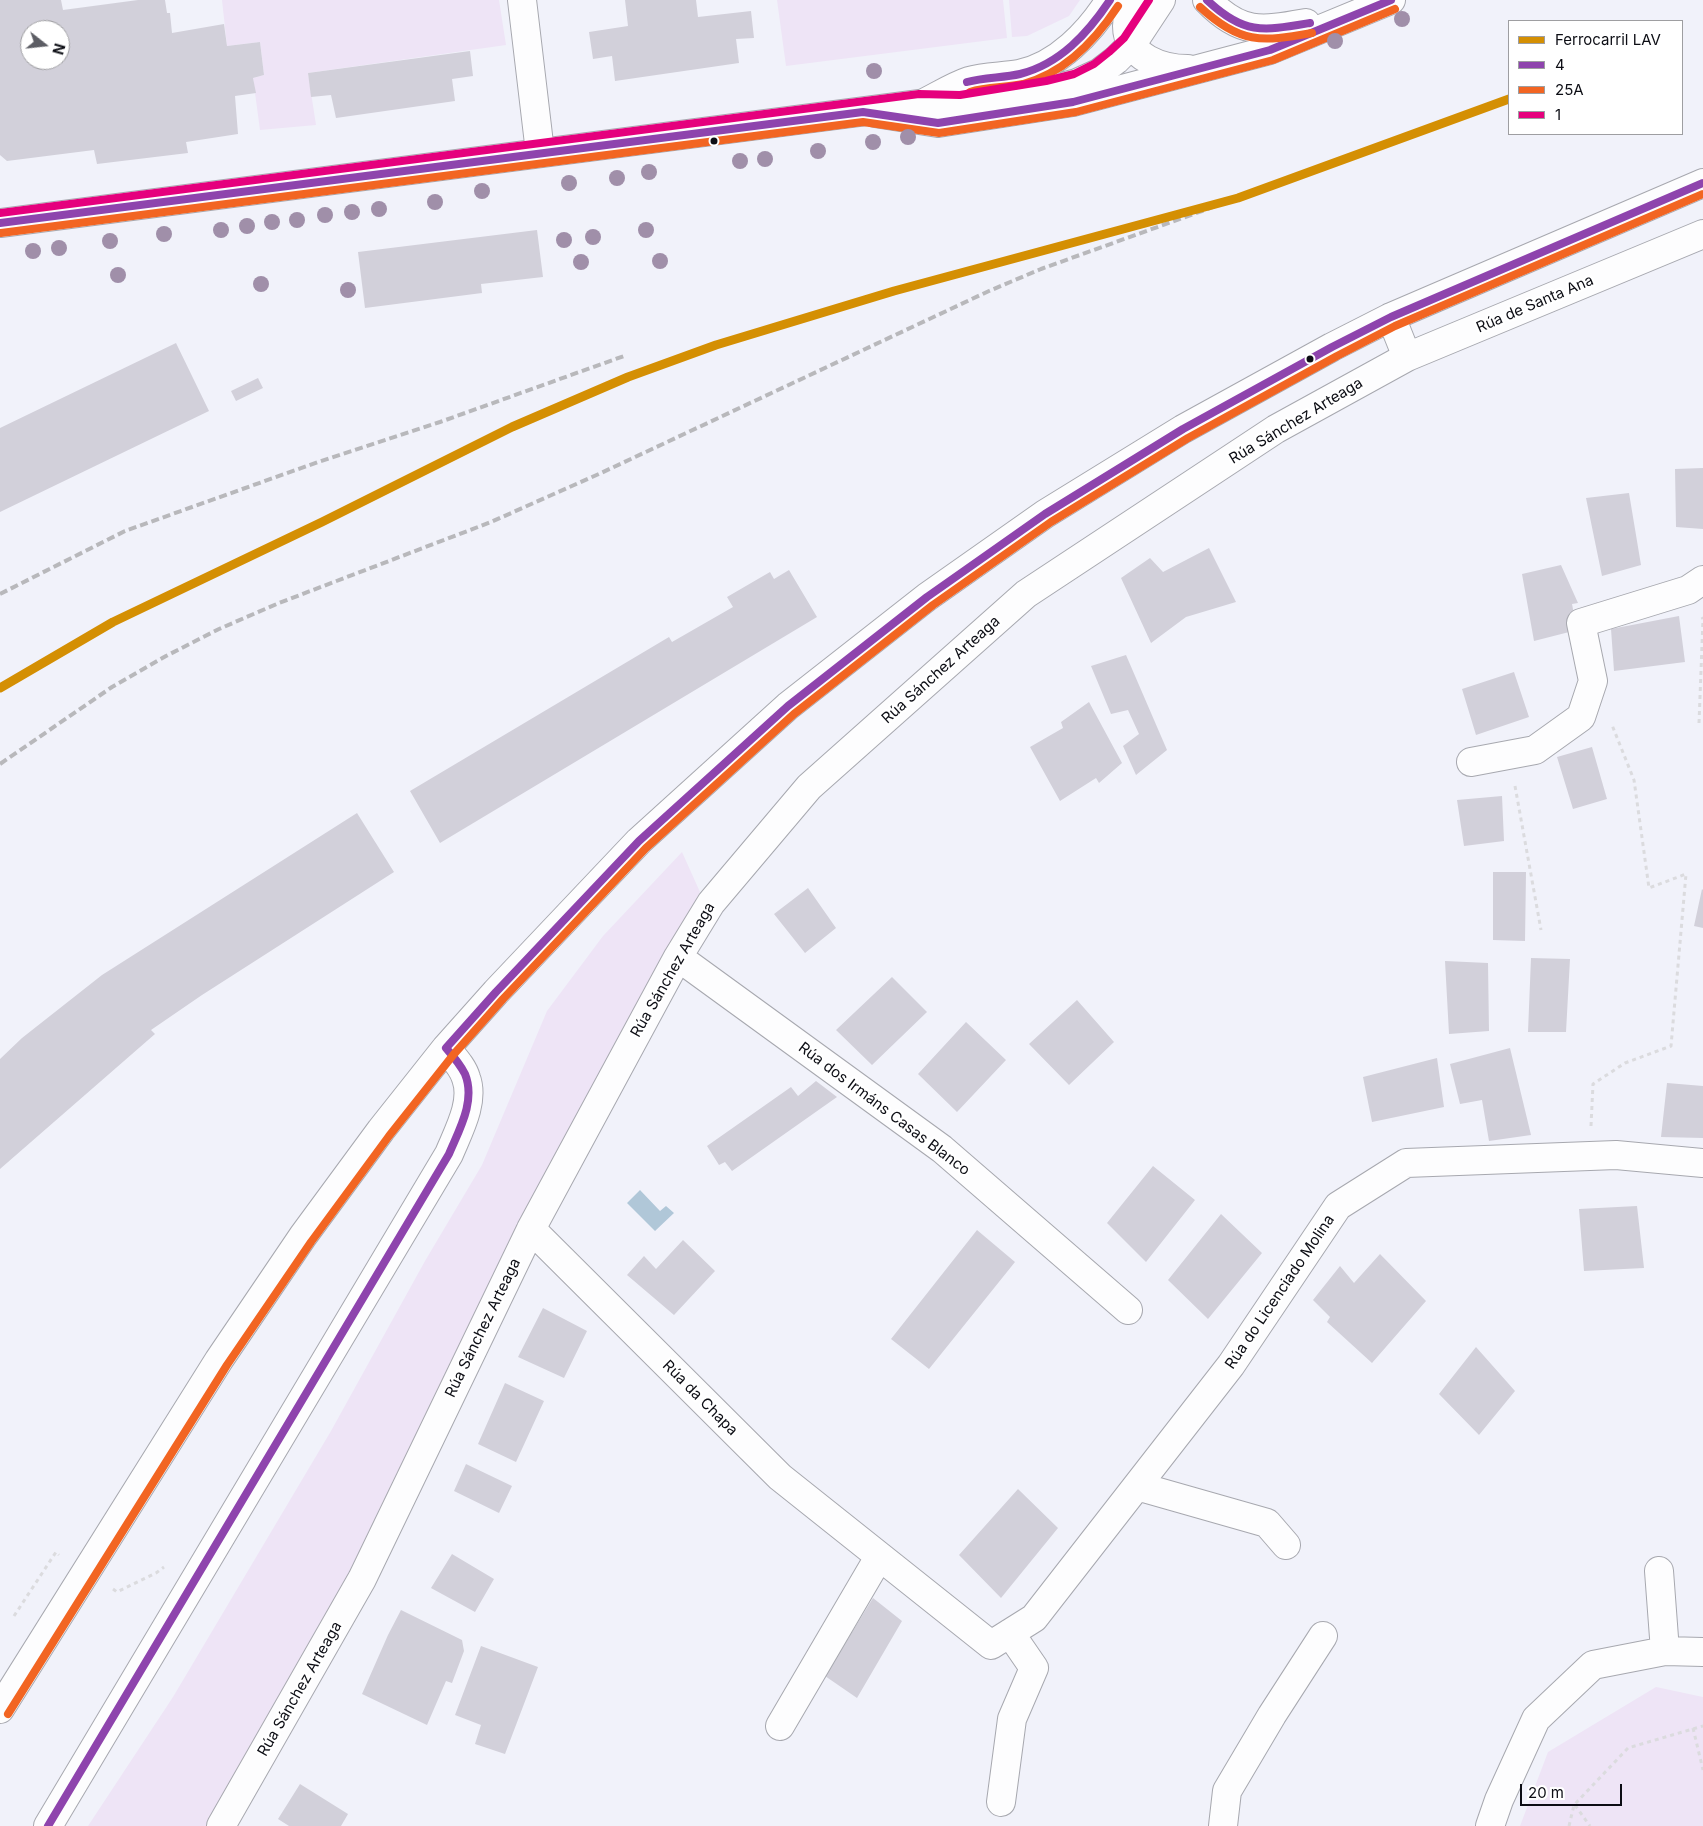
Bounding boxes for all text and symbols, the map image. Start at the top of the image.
north arrow [20,20,70,70]
legend [1508,20,1683,135]
text: Ferrocarril LAV [1555,30,1661,49]
text: N [49,42,69,56]
text: 4 [1555,55,1565,74]
text: 25A [1555,80,1584,99]
text: 1 [1555,105,1561,124]
unlabelled marker [709,136,719,146]
street label: Rúa de Santa Ana [1474,271,1596,337]
unlabelled marker [1305,354,1315,364]
street label: Rúa Sánchez Arteaga [1226,374,1366,468]
street label: Rúa Sánchez Arteaga [878,612,1004,728]
street label: Rúa Sánchez Arteaga [627,899,719,1041]
street label: Rúa dos Irmáns Casas Blanco [795,1039,973,1179]
street label: Rúa do Licenciado Molina [1222,1212,1338,1372]
street label: Rúa Sánchez Arteaga [441,1256,525,1400]
street label: Rúa da Chapa [659,1357,741,1439]
street label: Rúa Sánchez Arteaga [254,1618,346,1760]
scale bar [1523,1774,1626,1806]
text: 20 m [1528,1783,1564,1802]

